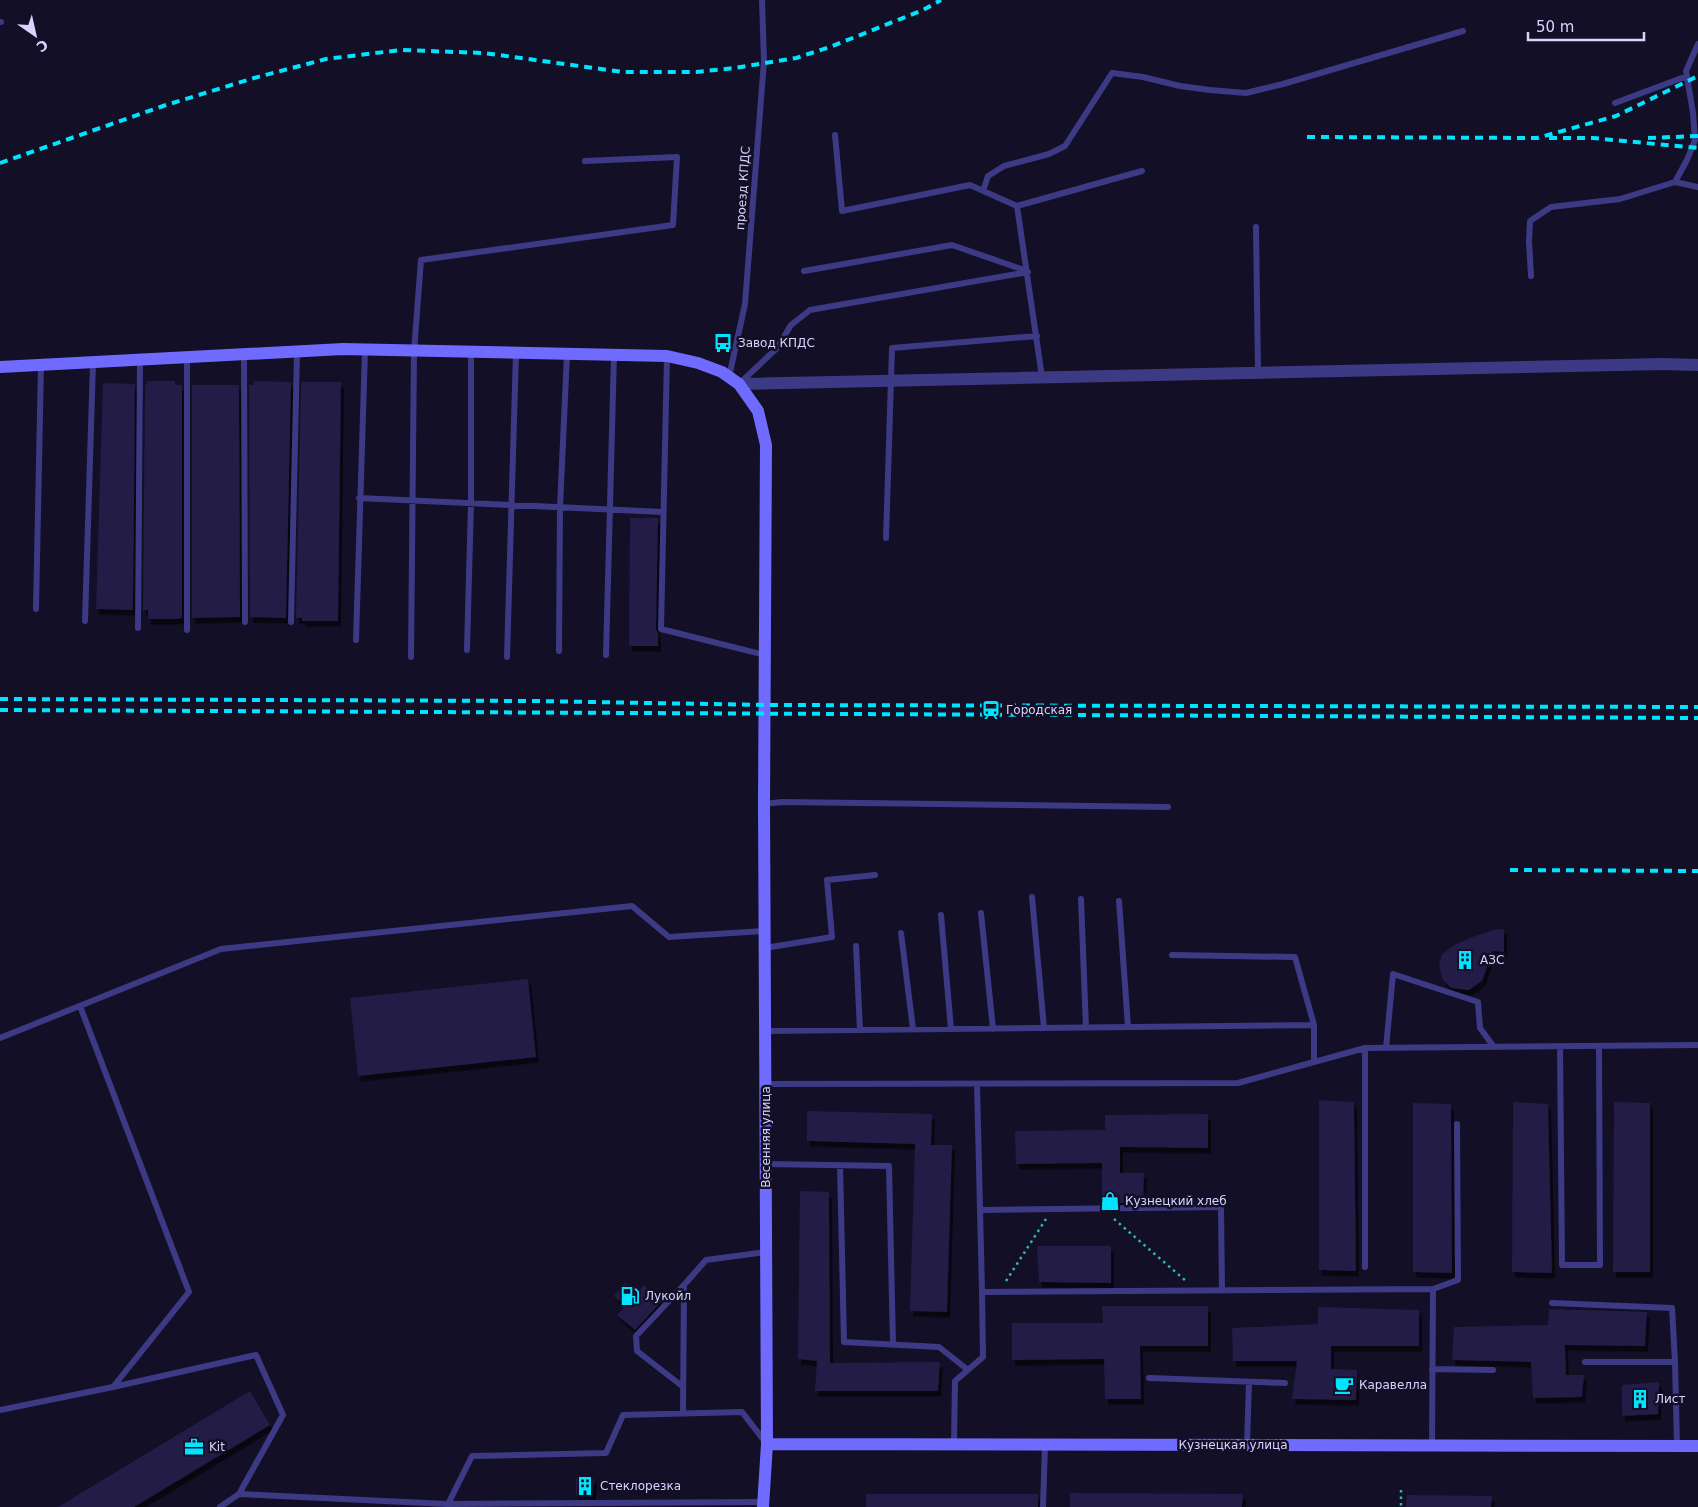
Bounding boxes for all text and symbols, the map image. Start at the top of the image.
north arrow [10,10,60,60]
scale bar [1528,10,1644,42]
text: 50 m [1536,18,1574,36]
text: С [34,36,51,55]
street label: проезд КПДС [733,146,753,230]
bus stop icon: Завод КПДС [712,332,734,354]
place label: Завод КПДС [738,336,815,350]
station icon: Городская [980,699,1002,721]
place label: Городская [1006,703,1072,717]
building icon: АЗС [1454,949,1476,971]
place label: АЗС [1480,953,1504,967]
street label: Весенняя улица [759,1086,773,1188]
shop icon: Кузнецкий хлеб [1099,1190,1121,1212]
place label: Кузнецкий хлеб [1125,1194,1227,1208]
fuel station icon: Лукойл [619,1285,641,1307]
place label: Лукойл [645,1289,691,1303]
cafe icon: Каравелла [1333,1374,1355,1396]
place label: Каравелла [1359,1378,1427,1392]
building icon: Лист [1629,1388,1651,1410]
place label: Лист [1655,1392,1685,1406]
office icon: Kit [183,1436,205,1458]
street label: Кузнецкая улица [1178,1438,1288,1452]
place label: Kit [209,1440,225,1454]
building icon: Стеклорезка [574,1475,596,1497]
place label: Стеклорезка [600,1479,681,1493]

